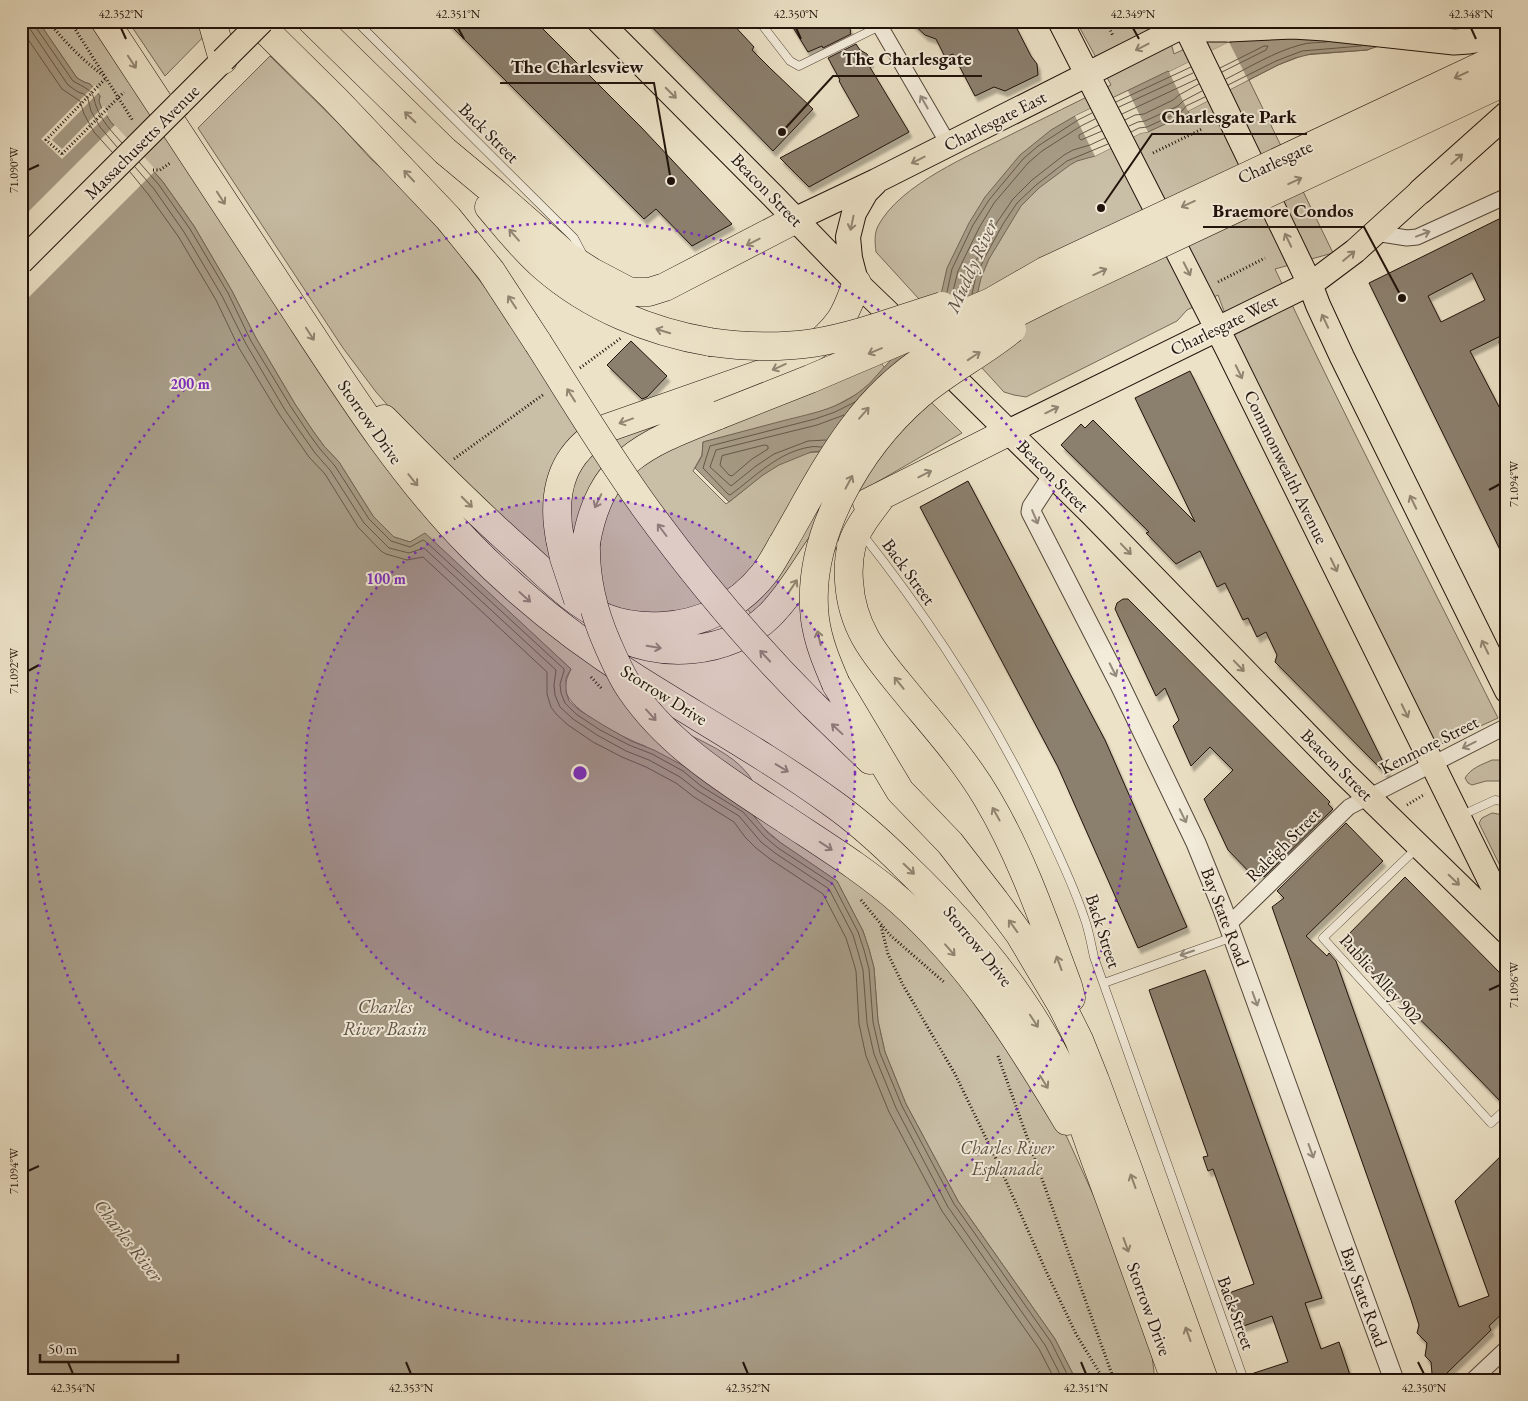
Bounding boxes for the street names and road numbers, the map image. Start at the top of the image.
street label: Massachusetts Avenue [79,79,204,204]
street label: Charlesgate East [940,85,1050,156]
street label: Back Street [454,97,525,168]
street label: Charlesgate [1234,134,1316,189]
street label: Beacon Street [727,148,808,231]
street label: Charlesgate West [1166,288,1282,361]
street label: Storrow Drive [333,375,408,468]
street label: Commonwealth Avenue [1239,386,1334,547]
street label: Beacon Street [1012,435,1095,517]
street label: Back Street [878,534,941,610]
street label: Storrow Drive [617,659,712,730]
street label: Kenmore Street [1375,710,1482,779]
street label: Beacon Street [1296,724,1379,806]
street label: Raleigh Street [1241,802,1325,887]
street label: Bay State Road [1196,864,1255,970]
street label: Back Street [1081,891,1126,971]
street label: Storrow Drive [939,900,1018,991]
street label: Public Alley 902 [1335,929,1428,1029]
street label: Bay State Road [1336,1244,1393,1351]
street label: Storrow Drive [1122,1259,1177,1359]
street label: Back Street [1213,1273,1261,1353]

